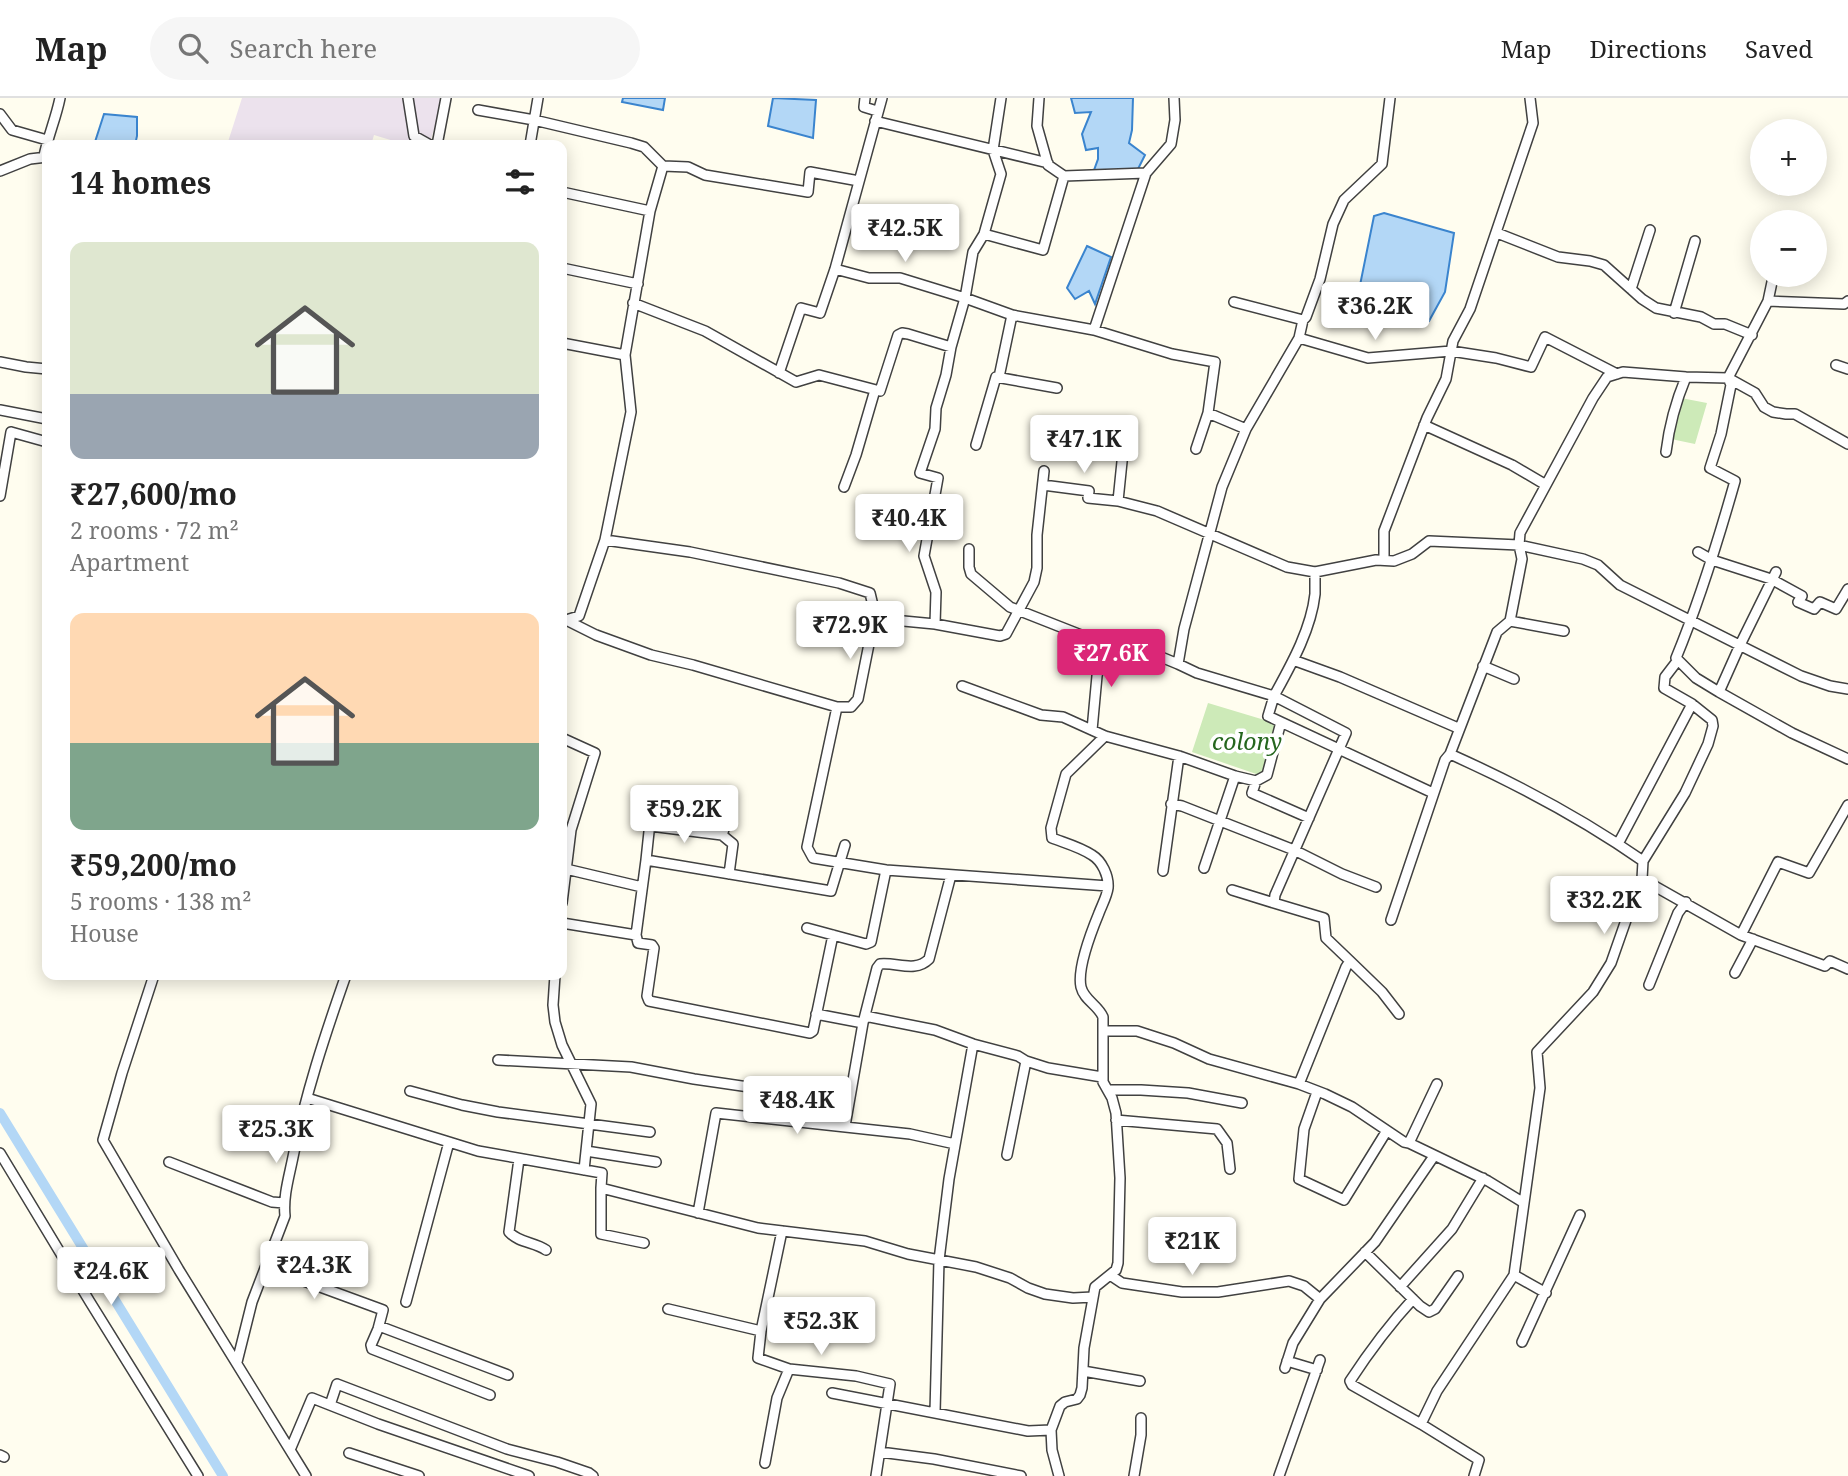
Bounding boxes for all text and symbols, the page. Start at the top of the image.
search box [150,17,640,80]
text: Map [35,26,108,71]
icon: search [174,29,212,67]
text: Search here [230,30,377,66]
text: Map [1501,32,1552,65]
text: Directions [1590,32,1707,65]
text: Saved [1745,32,1813,65]
map controls [1750,119,1827,287]
button: + [1750,119,1827,196]
text: 14 homes [70,162,211,203]
icon: filters [501,163,539,201]
pin: ₹42.5K [848,204,962,264]
button: − [1750,210,1827,287]
text: ₹42.5K [867,211,943,243]
pin: ₹36.2K [1318,282,1432,342]
icon: home [242,287,368,413]
text: ₹36.2K [1337,289,1413,321]
pin: ₹47.1K [1027,416,1141,475]
text: ₹47.1K [1046,422,1122,454]
text: ₹27,600/mo [70,473,237,514]
pin: ₹40.4K [852,494,966,554]
text: ₹40.4K [871,501,947,533]
text: 2 rooms · 72 m² [70,514,239,546]
text: Apartment [70,546,189,578]
pin: ₹72.9K [793,602,907,661]
text: ₹72.9K [812,608,888,640]
pin: ₹27.6K [1054,630,1168,689]
text: ₹27.6K [1073,636,1149,668]
icon: home [242,658,368,784]
park label: colony [1212,725,1282,757]
pin: ₹59.2K [627,786,741,845]
text: ₹59.2K [646,792,722,824]
text: ₹59,200/mo [70,844,237,885]
pin: ₹32.2K [1547,876,1661,936]
text: ₹32.2K [1566,883,1642,915]
text: 5 rooms · 138 m² [70,885,252,917]
text: House [70,917,139,949]
pin: ₹48.4K [740,1076,854,1136]
text: ₹48.4K [759,1083,835,1115]
pin: ₹25.3K [219,1105,333,1165]
text: ₹25.3K [238,1112,314,1144]
pin: ₹21K [1151,1218,1233,1277]
text: ₹21K [1164,1224,1220,1256]
pin: ₹24.3K [257,1242,371,1301]
pin: ₹24.6K [54,1248,168,1307]
text: ₹24.3K [276,1248,352,1280]
text: ₹24.6K [73,1254,149,1286]
pin: ₹52.3K [764,1298,878,1357]
text: ₹52.3K [783,1304,859,1336]

